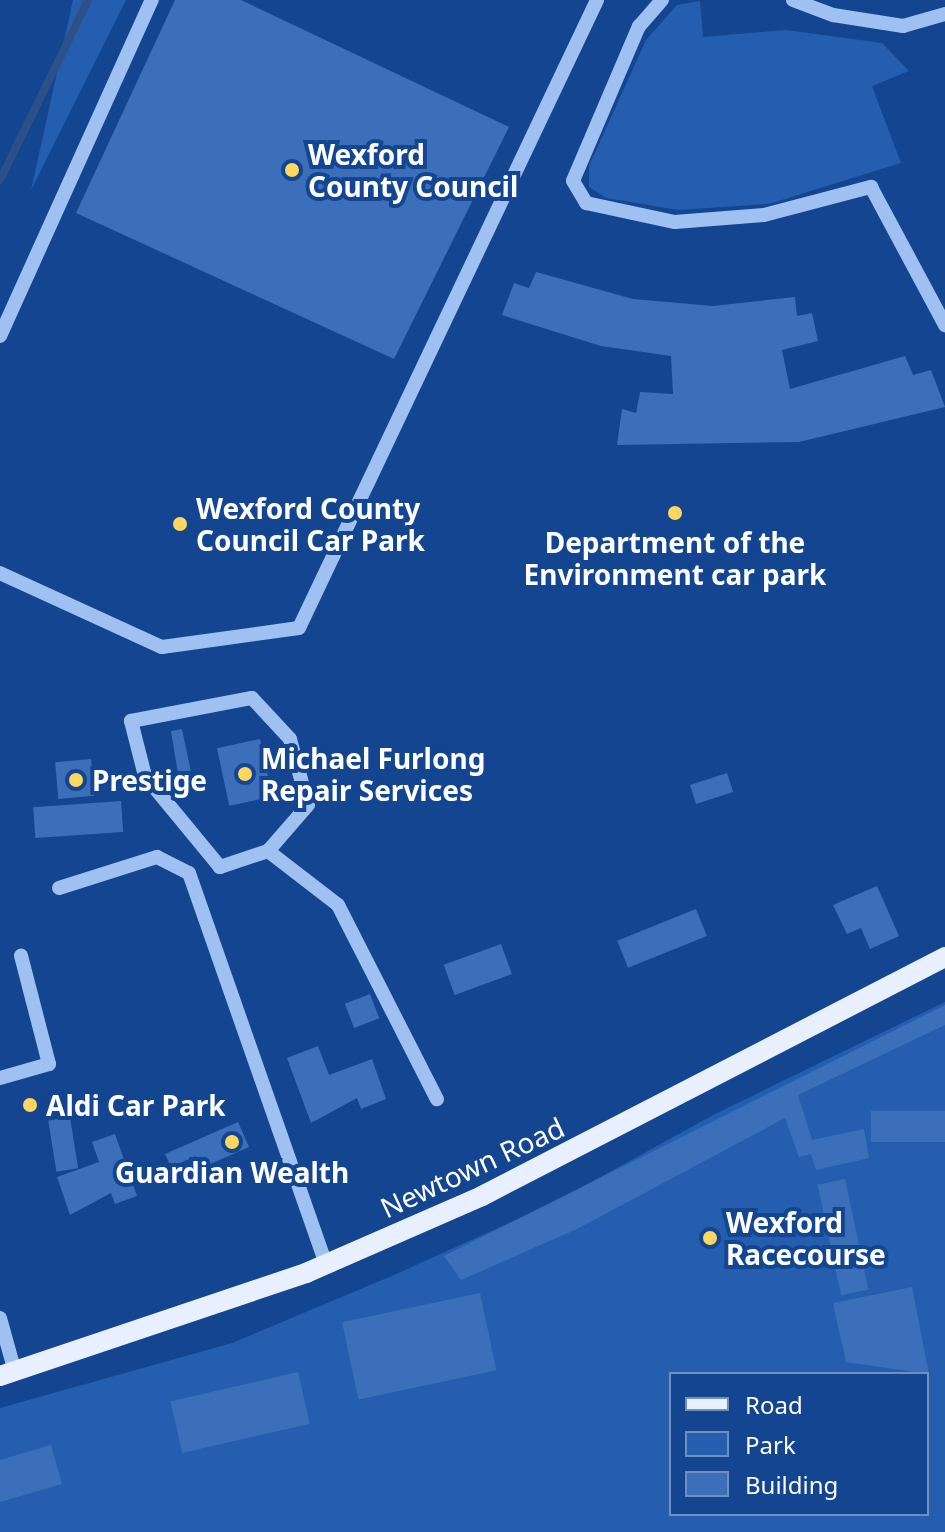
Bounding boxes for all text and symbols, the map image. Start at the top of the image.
place label: Wexford County Council [308,137,518,203]
marker: Wexford County Council [283,161,301,179]
place label: Wexford County Council Car Park [196,491,425,557]
marker: Department of the Environment car park [666,504,684,522]
marker: Wexford County Council Car Park [171,515,189,533]
place label: Department of the Environment car park [524,525,826,591]
place label: Michael Furlong Repair Services [261,741,485,807]
place label: Prestige [92,763,207,797]
marker: Michael Furlong Repair Services [236,765,254,783]
marker: Prestige [67,771,85,789]
place label: Aldi Car Park [46,1088,226,1122]
marker: Aldi Car Park [21,1096,39,1114]
street label: Newtown Road [375,1110,569,1224]
marker: Guardian Wealth [223,1133,241,1151]
place label: Guardian Wealth [115,1155,349,1189]
place label: Wexford Racecourse [726,1205,886,1271]
marker: Wexford Racecourse [701,1229,719,1247]
legend [669,1372,929,1516]
text: Road [745,1388,803,1421]
text: Park [745,1428,796,1461]
text: Building [745,1468,838,1501]

